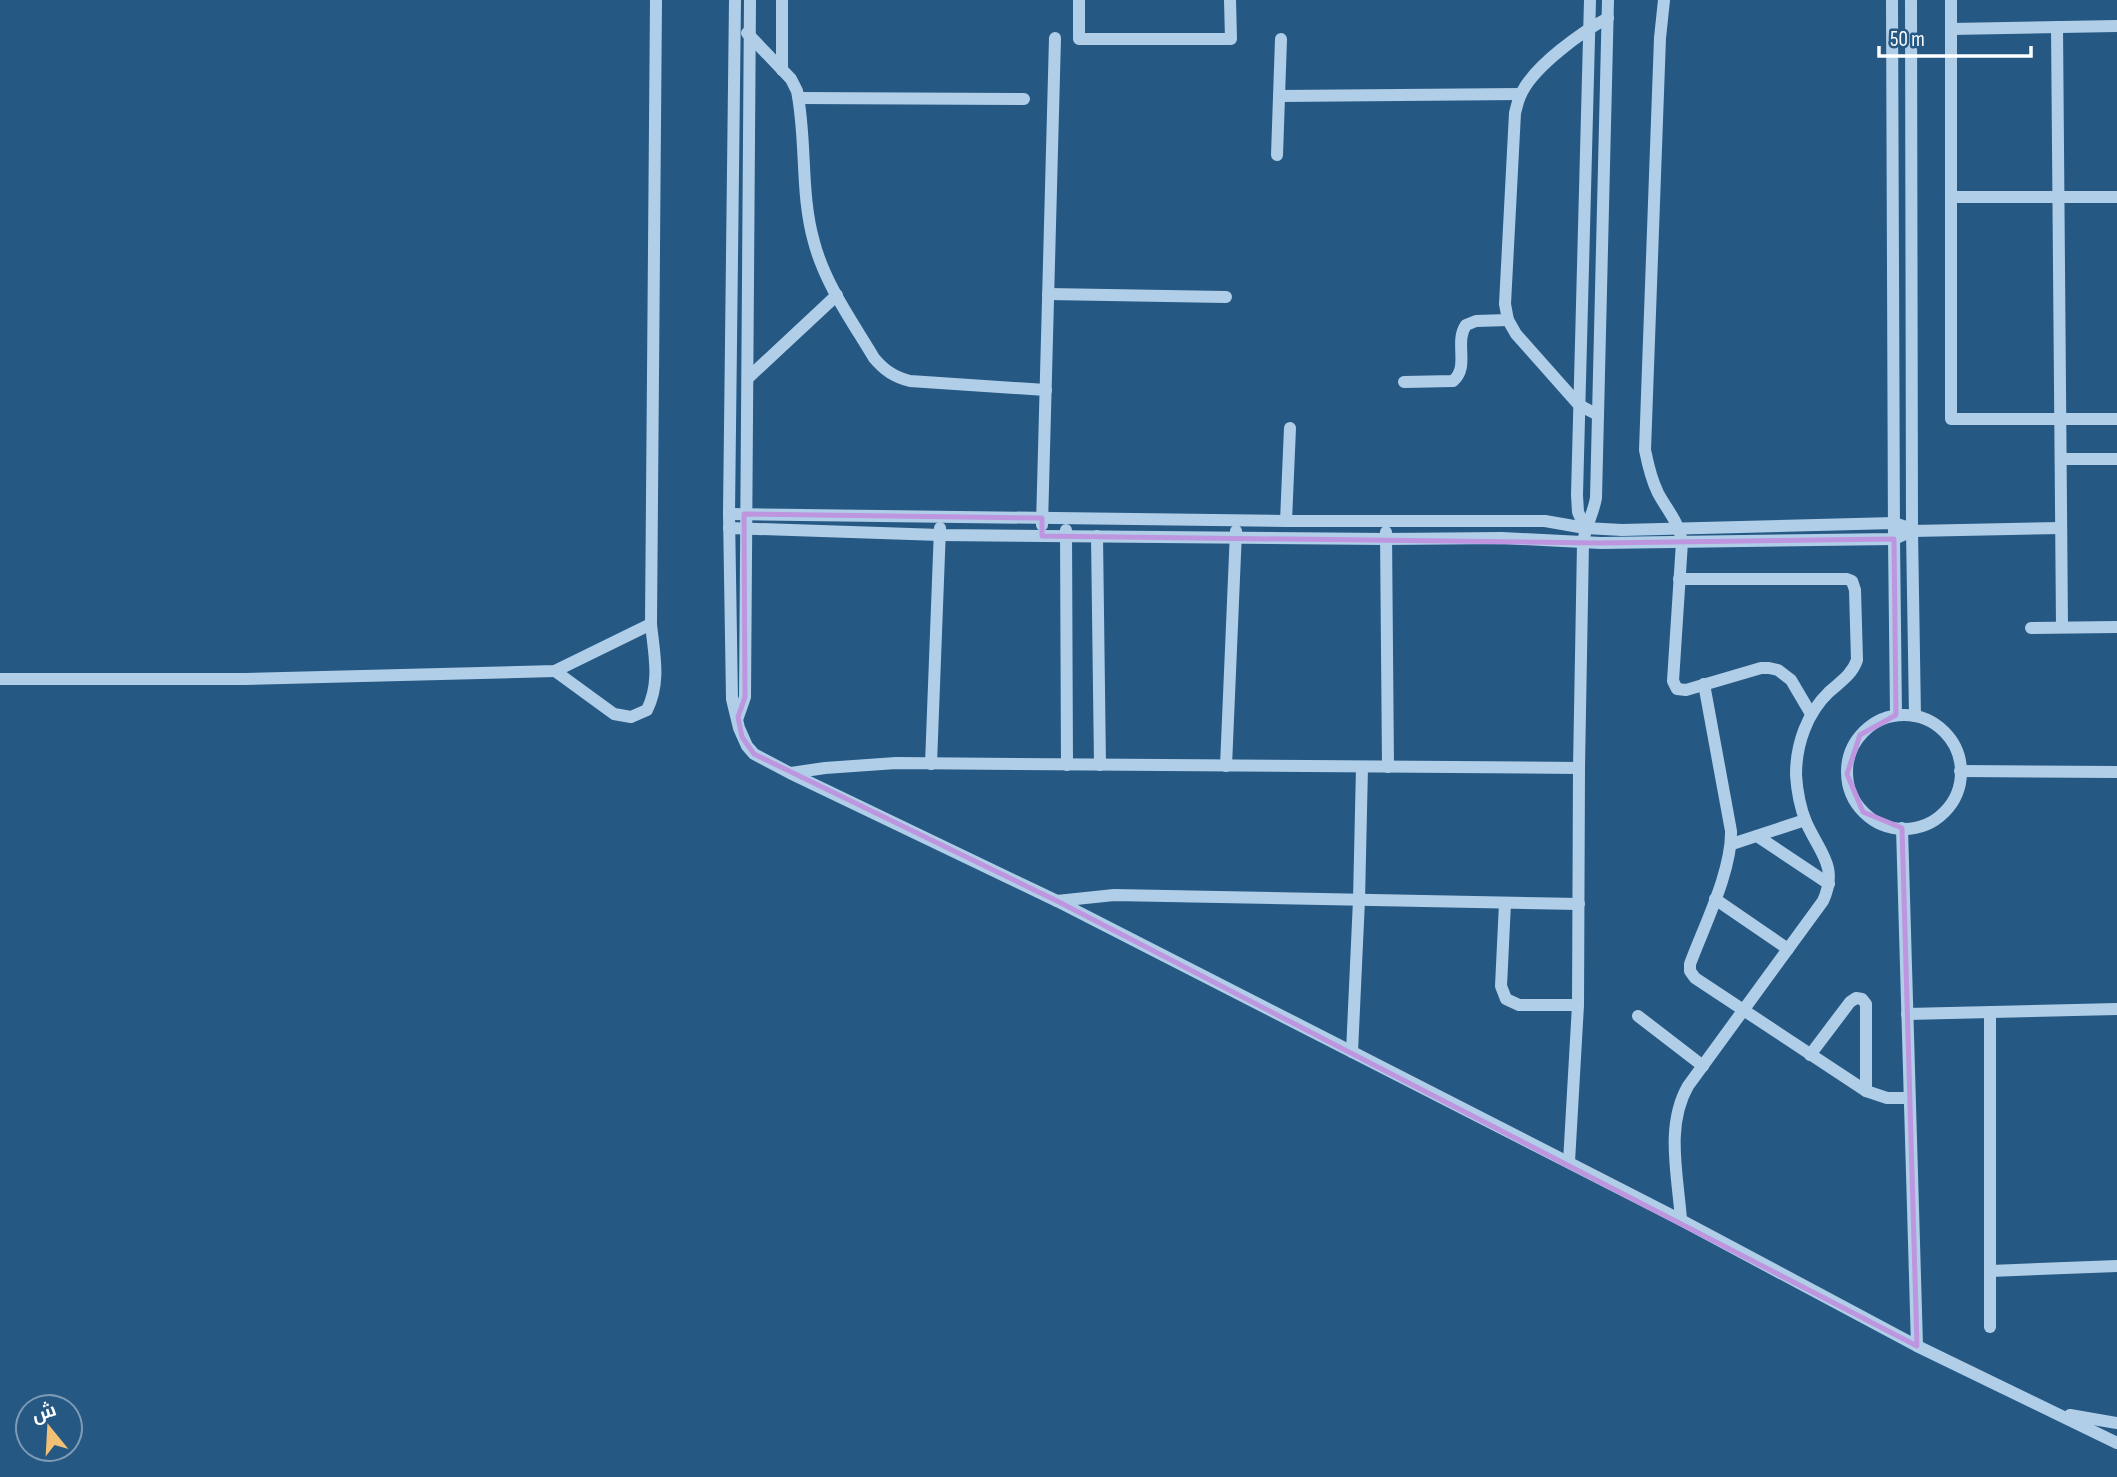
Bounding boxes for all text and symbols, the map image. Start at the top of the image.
scale bar [1879,14,2031,58]
text: 50 m [1890,27,1925,52]
north arrow [14,1393,84,1463]
text: ش [29,1399,59,1428]

